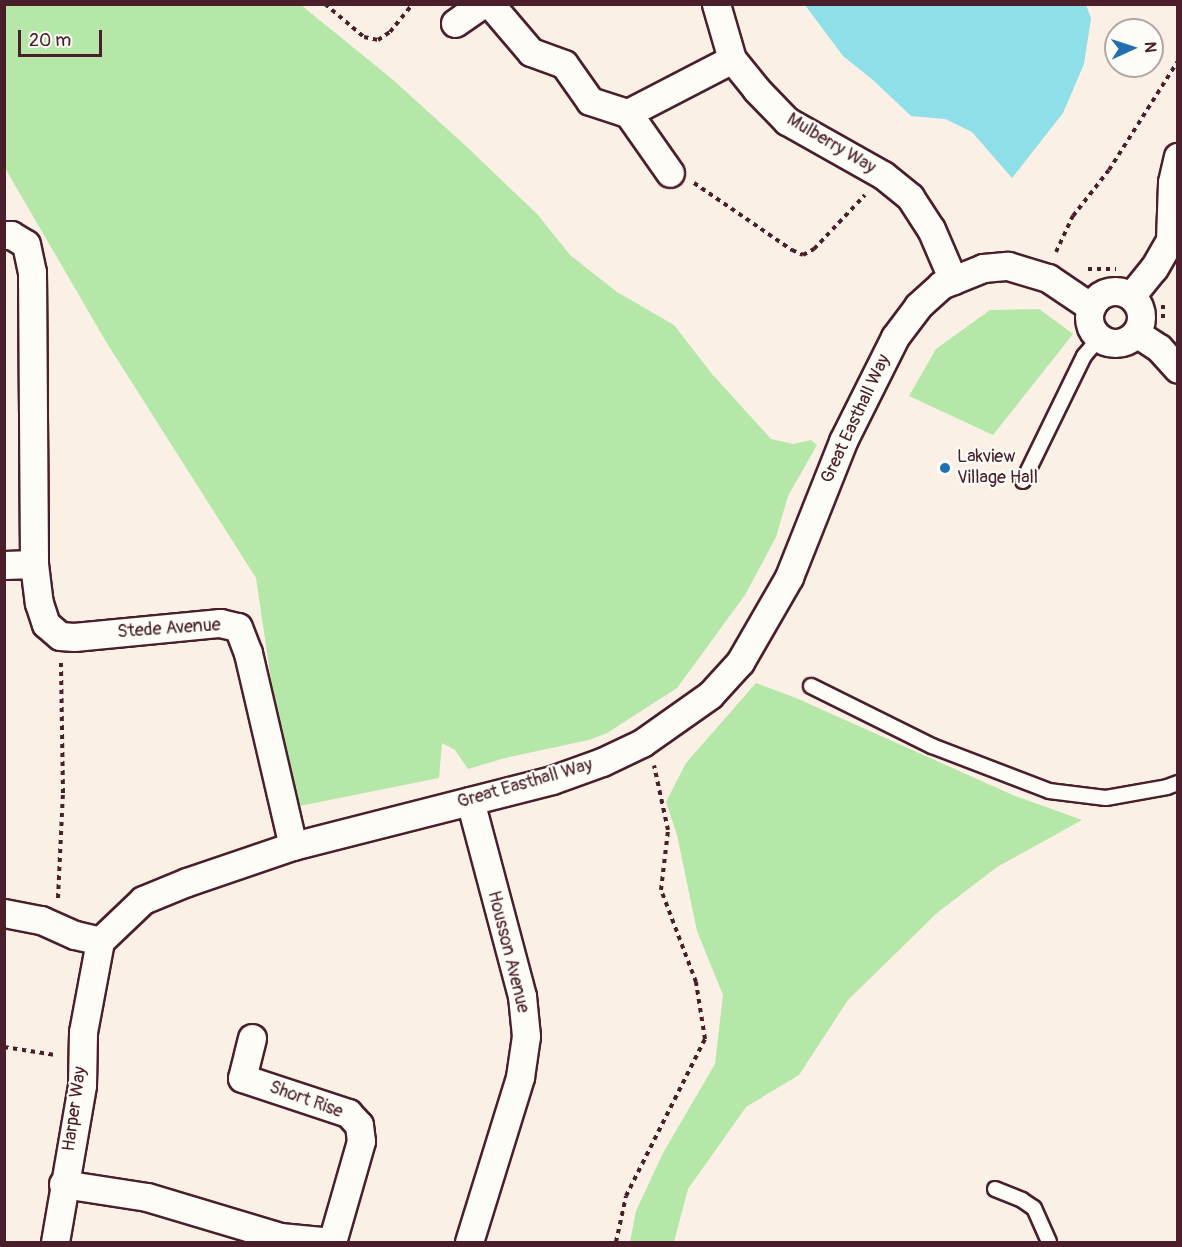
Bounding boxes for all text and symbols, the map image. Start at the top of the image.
scale bar [21,18,105,56]
north arrow [1104,18,1164,78]
text: 20 m [29,29,71,52]
text: N [1140,41,1160,53]
street label: Mulberry Way [783,109,879,179]
street label: Great Easthall Way [817,351,895,487]
place label: Lakview Village Hall [957,447,1038,490]
marker: Lakview Village Hall [938,461,952,475]
street label: Stede Avenue [117,615,221,643]
street label: Great Easthall Way [455,754,595,814]
street label: Housson Avenue [482,889,534,1015]
street label: Harper Way [58,1065,92,1153]
street label: Short Rise [266,1077,346,1123]

